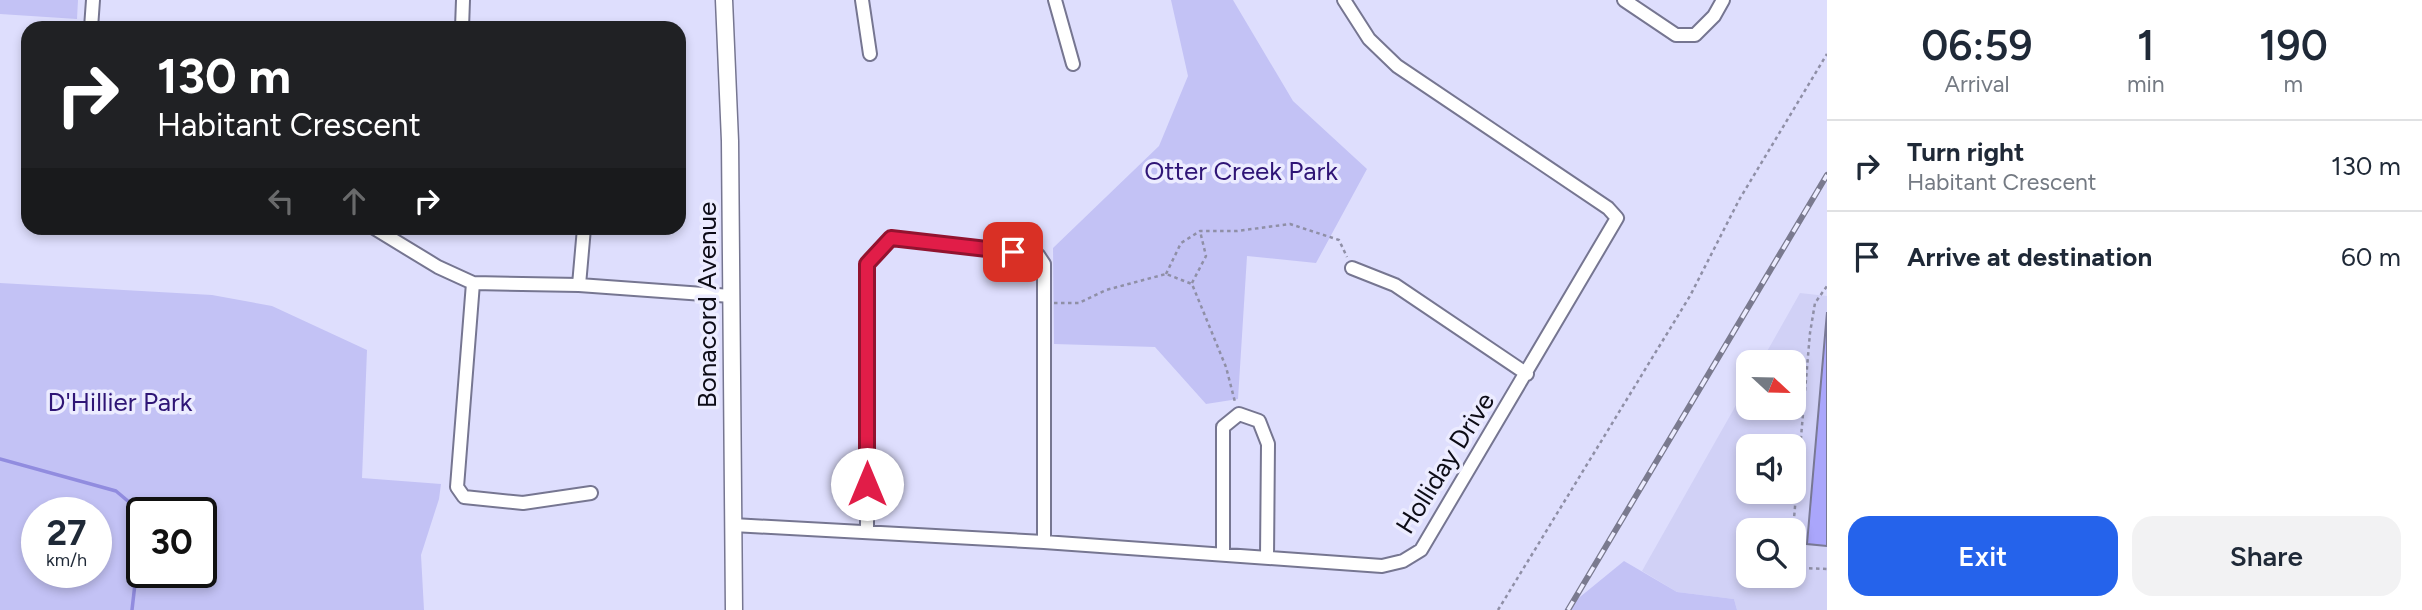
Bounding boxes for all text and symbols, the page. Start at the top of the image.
text: 06:59 [1921,20,2033,71]
text: 1 [2137,20,2155,71]
text: 190 [2259,20,2328,71]
text: 130 m [157,46,291,105]
icon: right [42,49,133,140]
text: Arrival [1945,70,2009,98]
text: min [2127,70,2165,98]
text: m [2284,70,2303,98]
text: Habitant Crescent [157,106,421,144]
text: Turn right [1907,136,2024,168]
icon: right [1848,147,1886,185]
text: 130 m [2331,150,2401,182]
park label: Otter Creek Park [1144,155,1338,187]
text: Habitant Crescent [1907,168,2097,196]
icon: left [262,182,300,220]
icon: ahead [335,182,373,220]
icon: right [408,182,446,220]
street label: Bonacord Avenue [691,202,723,408]
pin [983,222,1043,282]
icon: arrive [994,233,1032,271]
icon: arrive [1848,238,1886,276]
text: Arrive at destination [1907,241,2152,273]
text: 60 m [2341,241,2401,273]
north arrow [1736,350,1806,420]
map controls [1736,350,1806,588]
park label: D'Hillier Park [48,386,193,418]
street label: Holliday Drive [1389,386,1501,540]
button: sound [1736,434,1806,504]
position arrow [830,447,904,521]
speed limit sign: 30 [126,497,217,588]
text: 27 [47,512,86,554]
button: Exit [1848,516,2118,596]
button: Share [2132,516,2401,596]
button: search [1736,518,1806,588]
text: km/h [46,549,87,571]

